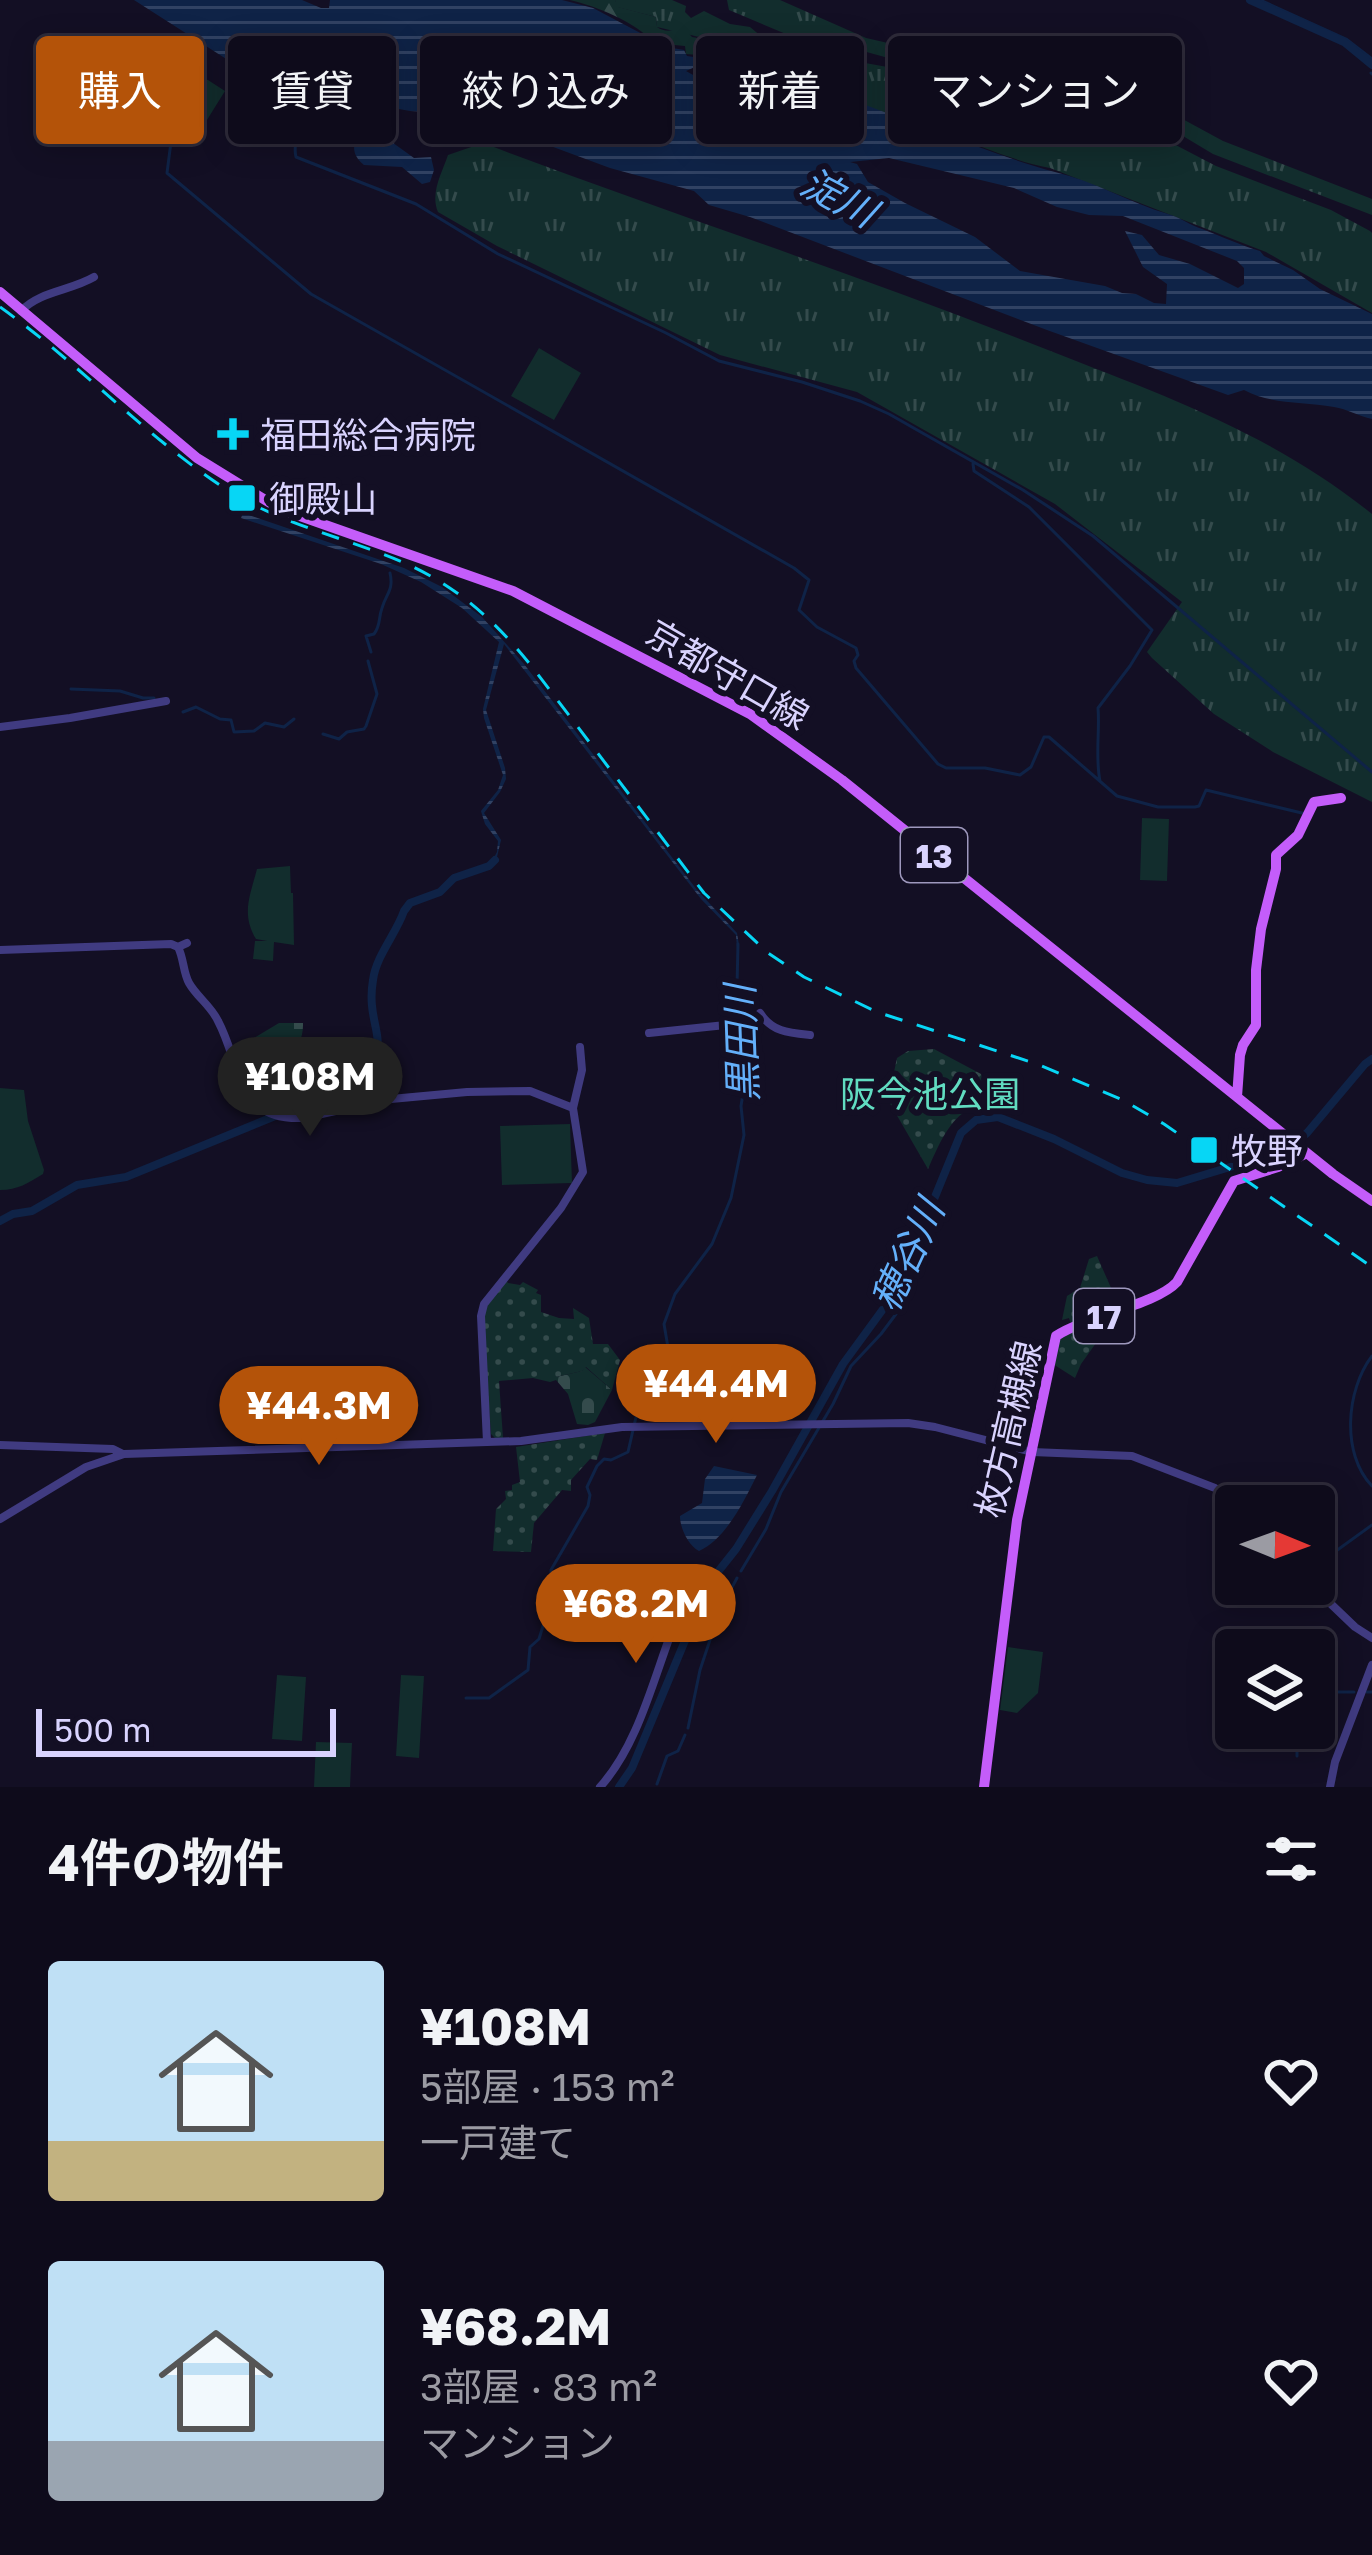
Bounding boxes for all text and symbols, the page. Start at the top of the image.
chip: 購入 [36,36,204,144]
chip: 賃貸 [228,36,396,144]
chip: 絞り込み [420,36,672,144]
chip: 新着 [696,36,864,144]
chip: マンション [888,36,1182,144]
water label: 淀川 [794,158,888,238]
place label: 福田総合病院 [260,413,476,456]
marker: 福田総合病院 [217,418,249,450]
place label: 御殿山 [269,477,377,520]
marker: 御殿山 [226,482,258,514]
street label: 京都守口線 [639,610,817,738]
road number: 13 [901,828,967,882]
water label: 黒田川 [715,980,767,1102]
pin: ¥108M [226,1037,394,1139]
text: ¥108M [245,1052,375,1099]
park label: 阪今池公園 [840,1072,1020,1115]
place label: 牧野 [1231,1129,1303,1172]
marker: 牧野 [1188,1134,1220,1166]
water label: 穂谷川 [861,1188,955,1318]
road number: 17 [1074,1289,1134,1343]
street label: 枚方高槻線 [967,1336,1049,1522]
pin: ¥44.4M [618,1344,814,1446]
text: ¥44.4M [643,1359,789,1406]
pin: ¥44.3M [221,1366,417,1468]
text: ¥44.3M [246,1381,392,1428]
north arrow [1215,1485,1335,1605]
map controls [1215,1485,1335,1749]
pin: ¥68.2M [538,1564,734,1666]
text: ¥68.2M [563,1579,709,1626]
button: layers [1215,1629,1335,1749]
scale bar [36,1703,336,1756]
text: 500 m [54,1710,152,1749]
icon: filters [1258,1826,1324,1892]
text: 4件の物件 [48,1831,284,1892]
text: ¥108M [420,1995,591,2056]
icon: home [144,2009,288,2153]
icon: heart [1258,2048,1324,2114]
text: 5部屋 · 153 m² [420,2063,674,2110]
text: 一戸建て [420,2119,576,2166]
text: ¥68.2M [420,2295,612,2356]
icon: home [144,2309,288,2453]
icon: heart [1258,2348,1324,2414]
text: 3部屋 · 83 m² [420,2363,657,2410]
text: マンション [420,2419,615,2466]

